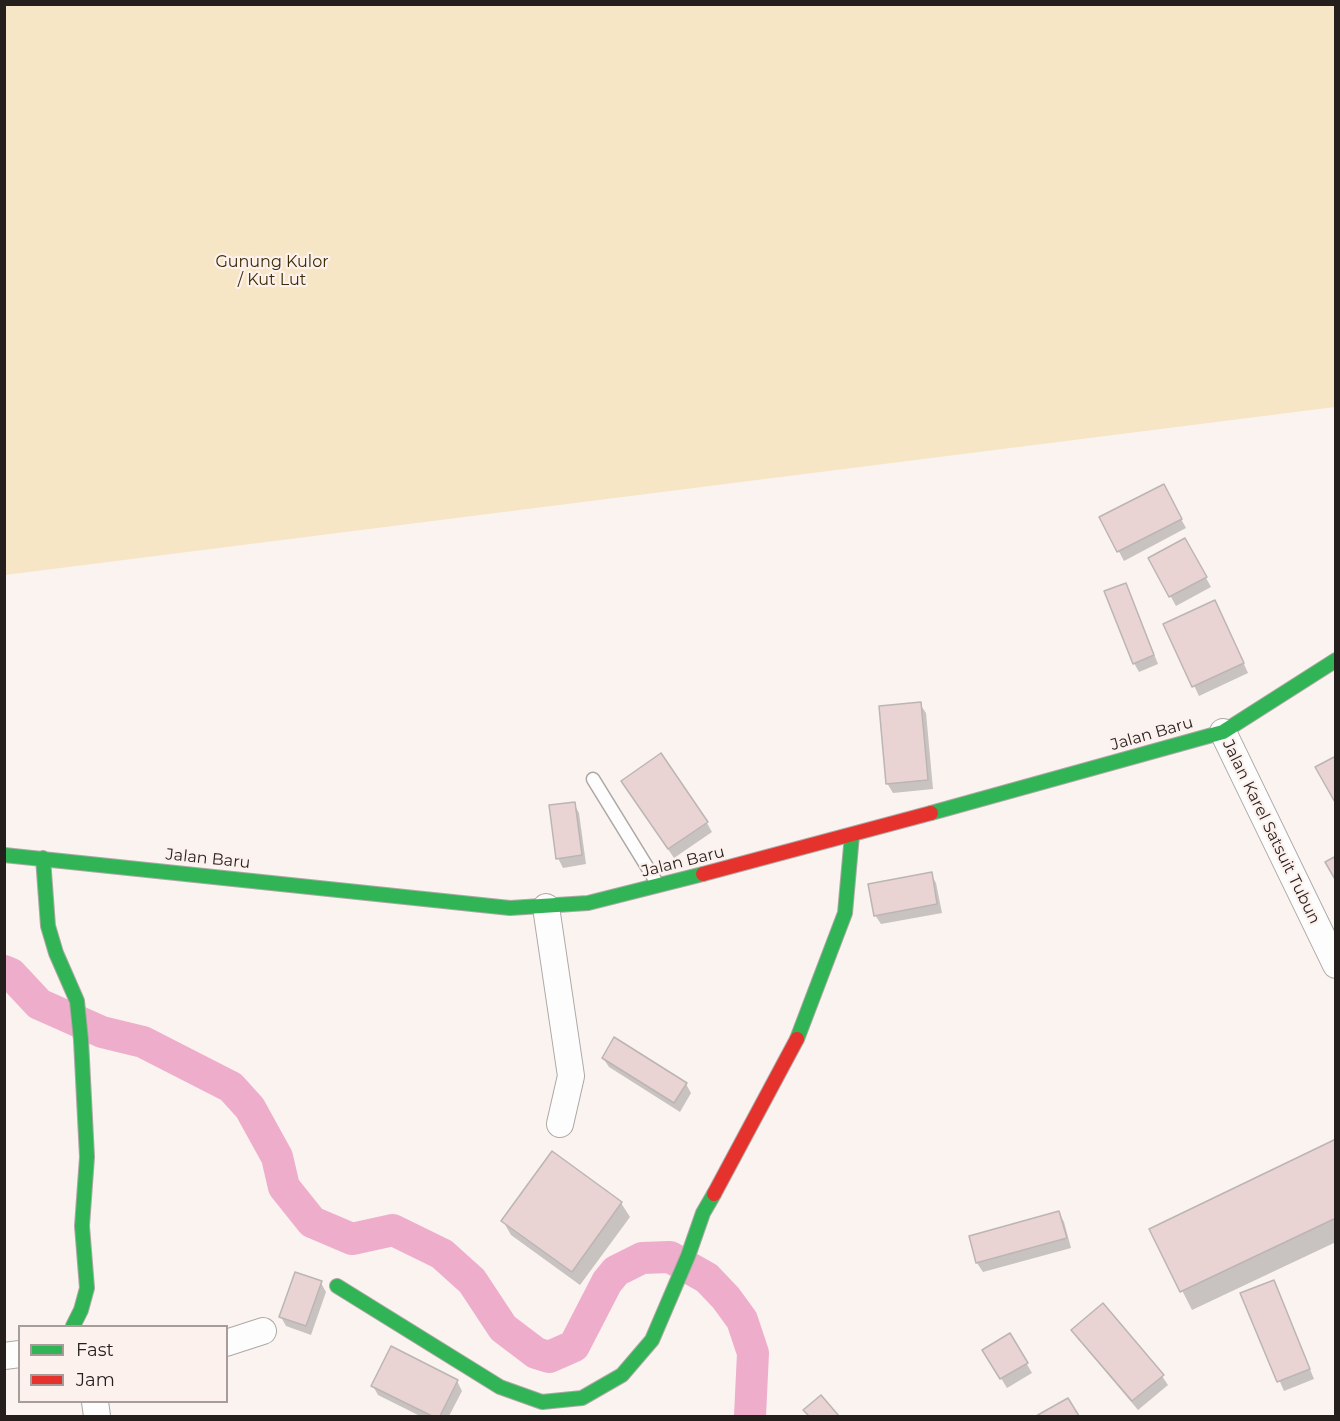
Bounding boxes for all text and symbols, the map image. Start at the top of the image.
park label: Gunung Kulor / Kut Lut [215,252,329,290]
street label: Jalan Baru [1109,713,1195,755]
street label: Jalan Karel Satsuit Tubun [1218,737,1324,927]
street label: Jalan Baru [639,842,727,882]
street label: Jalan Baru [165,845,251,873]
legend [18,1325,228,1403]
text: Fast [76,1339,114,1361]
text: Jam [76,1369,115,1391]

